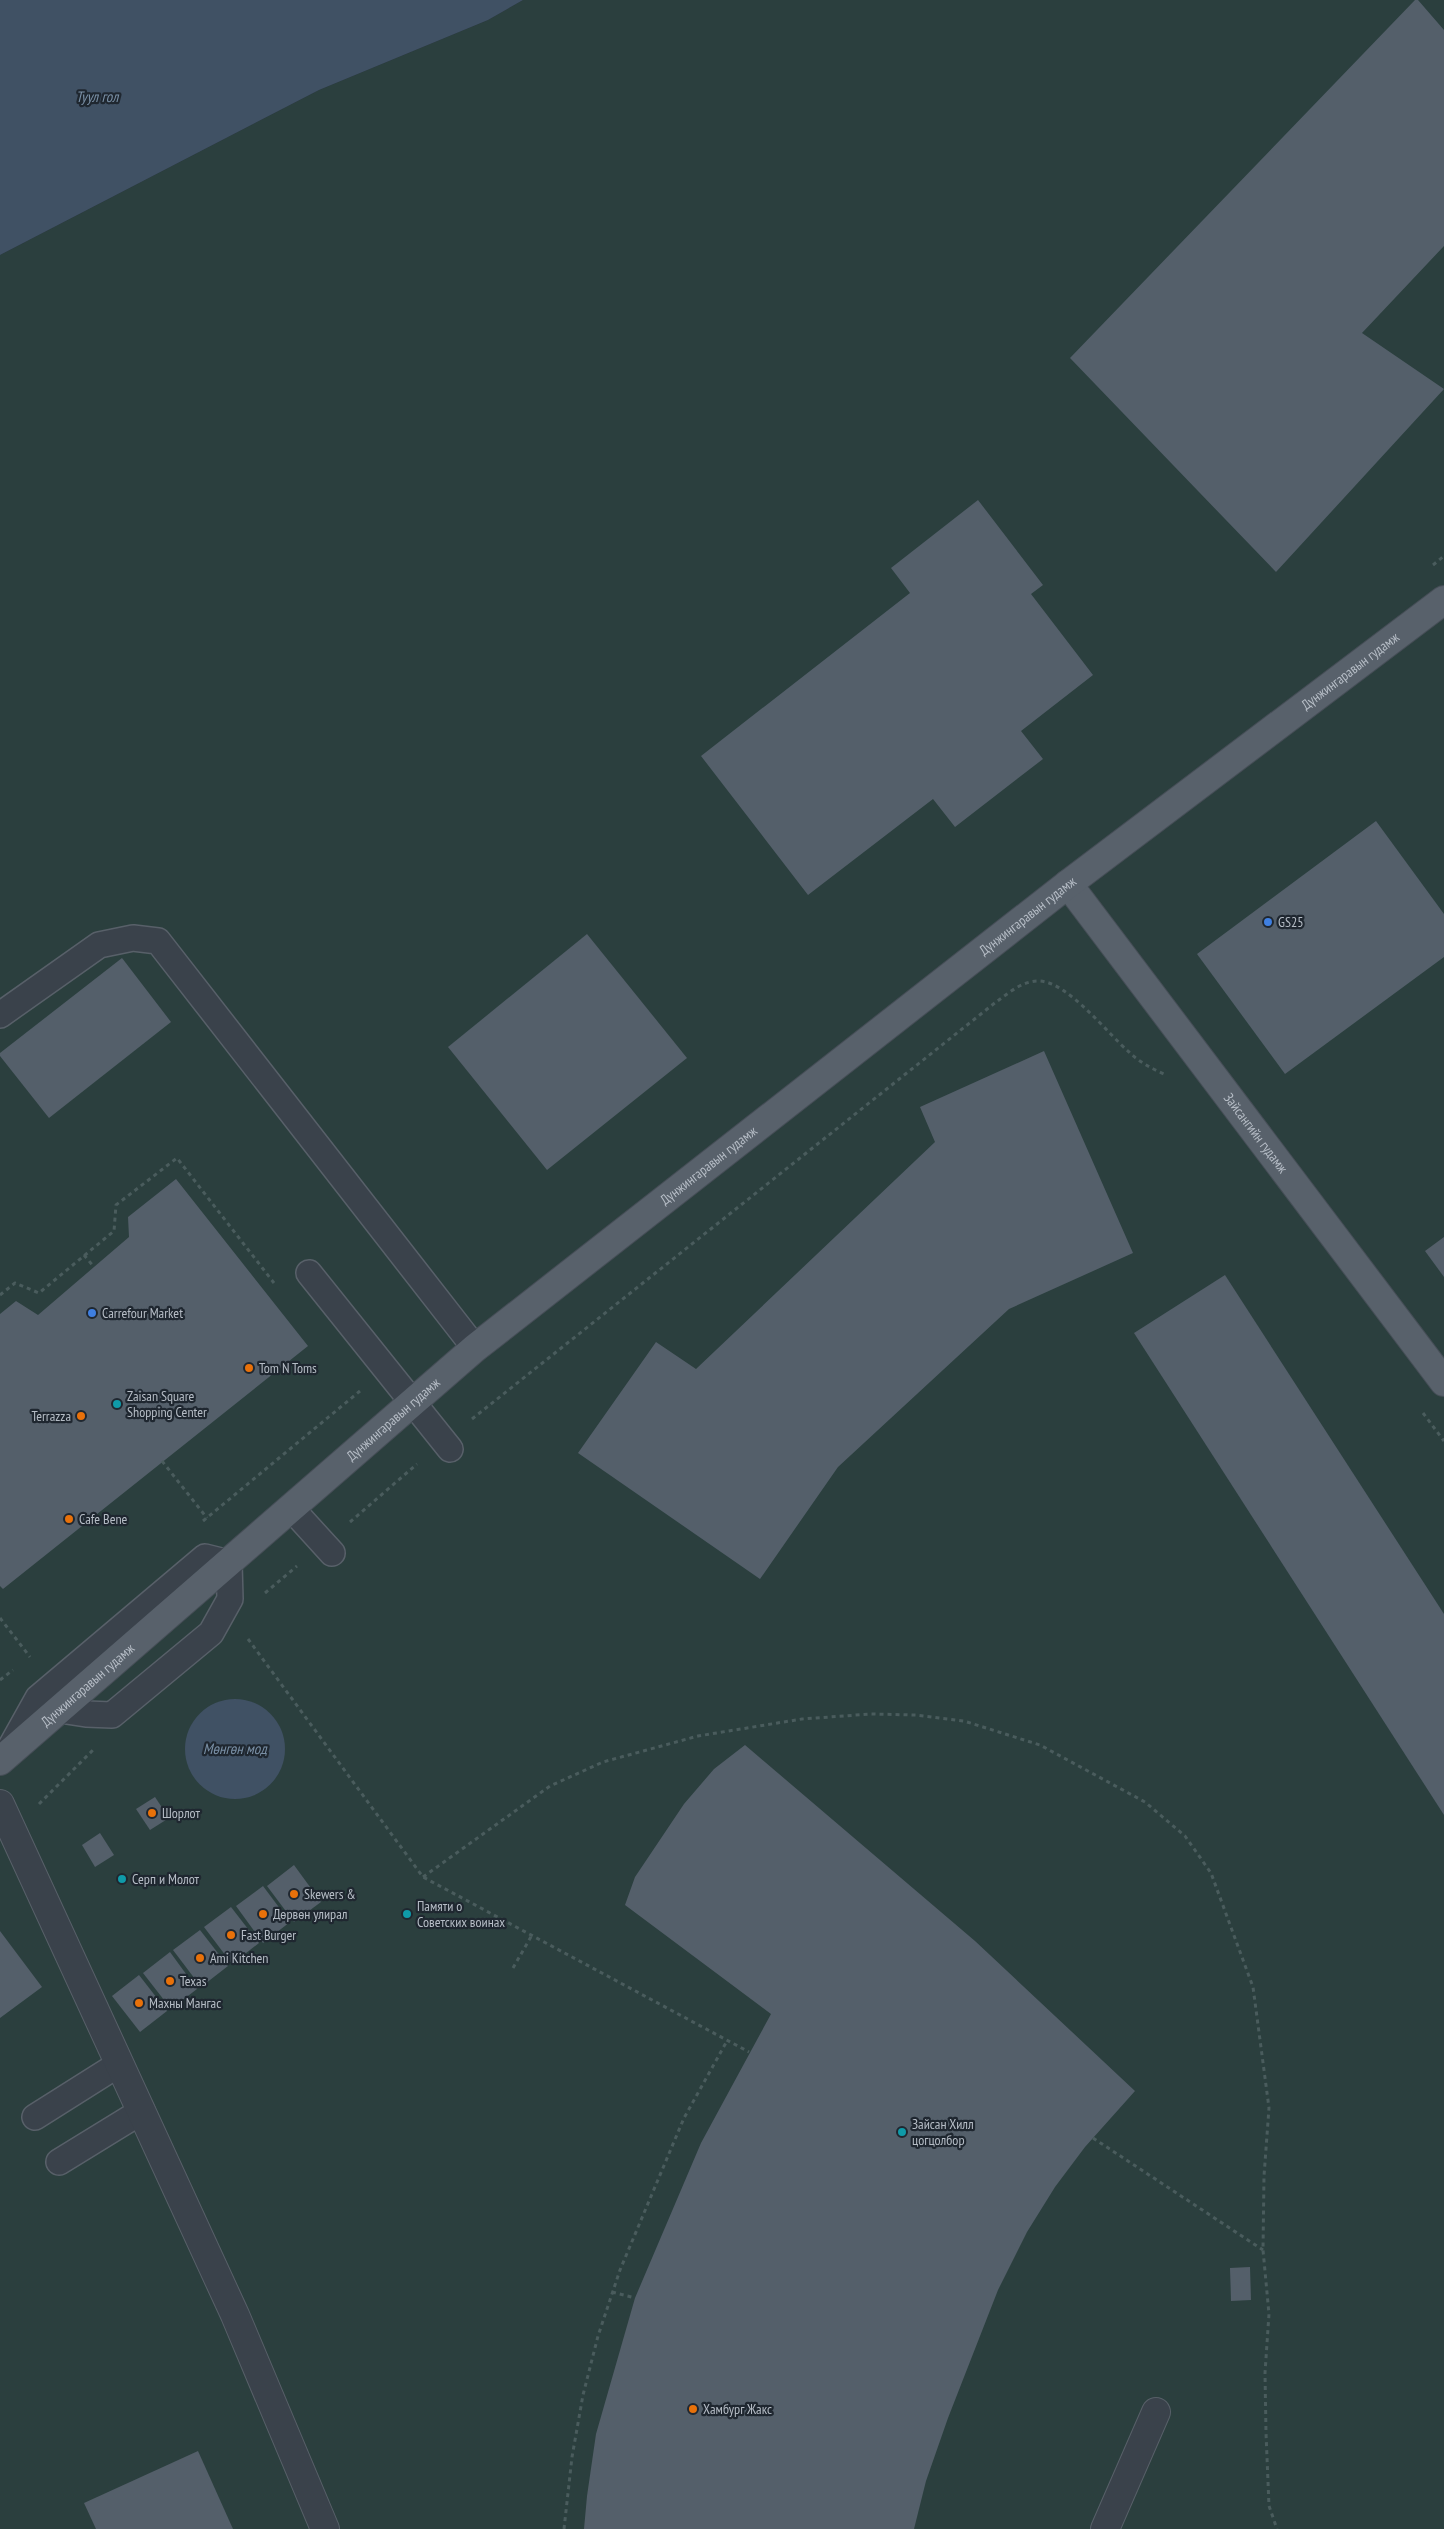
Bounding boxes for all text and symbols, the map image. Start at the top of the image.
water label: Туул гол [76,87,120,106]
street label: Дүнжингаравын гудамж [1298,628,1403,714]
street label: Дүнжингаравын гудамж [975,872,1080,959]
place label: GS25 [1278,913,1303,931]
marker: GS25 [1262,916,1274,928]
street label: Зайсангийн гудамж [1220,1089,1292,1177]
street label: Дүнжингаравын гудамж [656,1121,761,1209]
place label: Carrefour Market [102,1304,183,1322]
marker: Carrefour Market [86,1307,98,1319]
place label: Tom N Toms [259,1359,317,1377]
marker: Tom N Toms [243,1362,255,1374]
street label: Дүнжингаравын гудамж [343,1373,444,1465]
place label: Zaisan Square Shopping Center [127,1387,207,1421]
marker: Zaisan Square Shopping Center [111,1398,123,1410]
place label: Terrazza [31,1407,71,1425]
marker: Terrazza [75,1410,87,1422]
place label: Cafe Bene [79,1510,128,1528]
marker: Cafe Bene [63,1513,75,1525]
street label: Дүнжингаравын гудамж [37,1639,138,1730]
water label: Мөнгөн мод [203,1739,268,1758]
place label: Шорлот [162,1804,201,1822]
marker: Шорлот [146,1807,158,1819]
place label: Серп и Молот [132,1870,200,1888]
marker: Серп и Молот [116,1873,128,1885]
place label: Skewers & [304,1885,356,1903]
marker: Skewers & [288,1888,300,1900]
place label: Памяти о Советских воинах [417,1897,505,1931]
place label: Дөрвөн улирал [273,1905,347,1923]
marker: Дөрвөн улирал [257,1908,269,1920]
marker: Памяти о Советских воинах [401,1908,413,1920]
place label: Fast Burger [241,1926,296,1944]
marker: Fast Burger [225,1929,237,1941]
place label: Ami Kitchen [210,1949,269,1967]
marker: Ami Kitchen [194,1952,206,1964]
place label: Texas [180,1972,207,1990]
marker: Texas [164,1975,176,1987]
place label: Махны Мангас [149,1994,221,2012]
marker: Махны Мангас [133,1997,145,2009]
place label: Зайсан Хилл цогцолбор [912,2115,974,2149]
marker: Зайсан Хилл цогцолбор [896,2126,908,2138]
place label: Хамбург Жакс [703,2400,772,2418]
marker: Хамбург Жакс [687,2403,699,2415]

